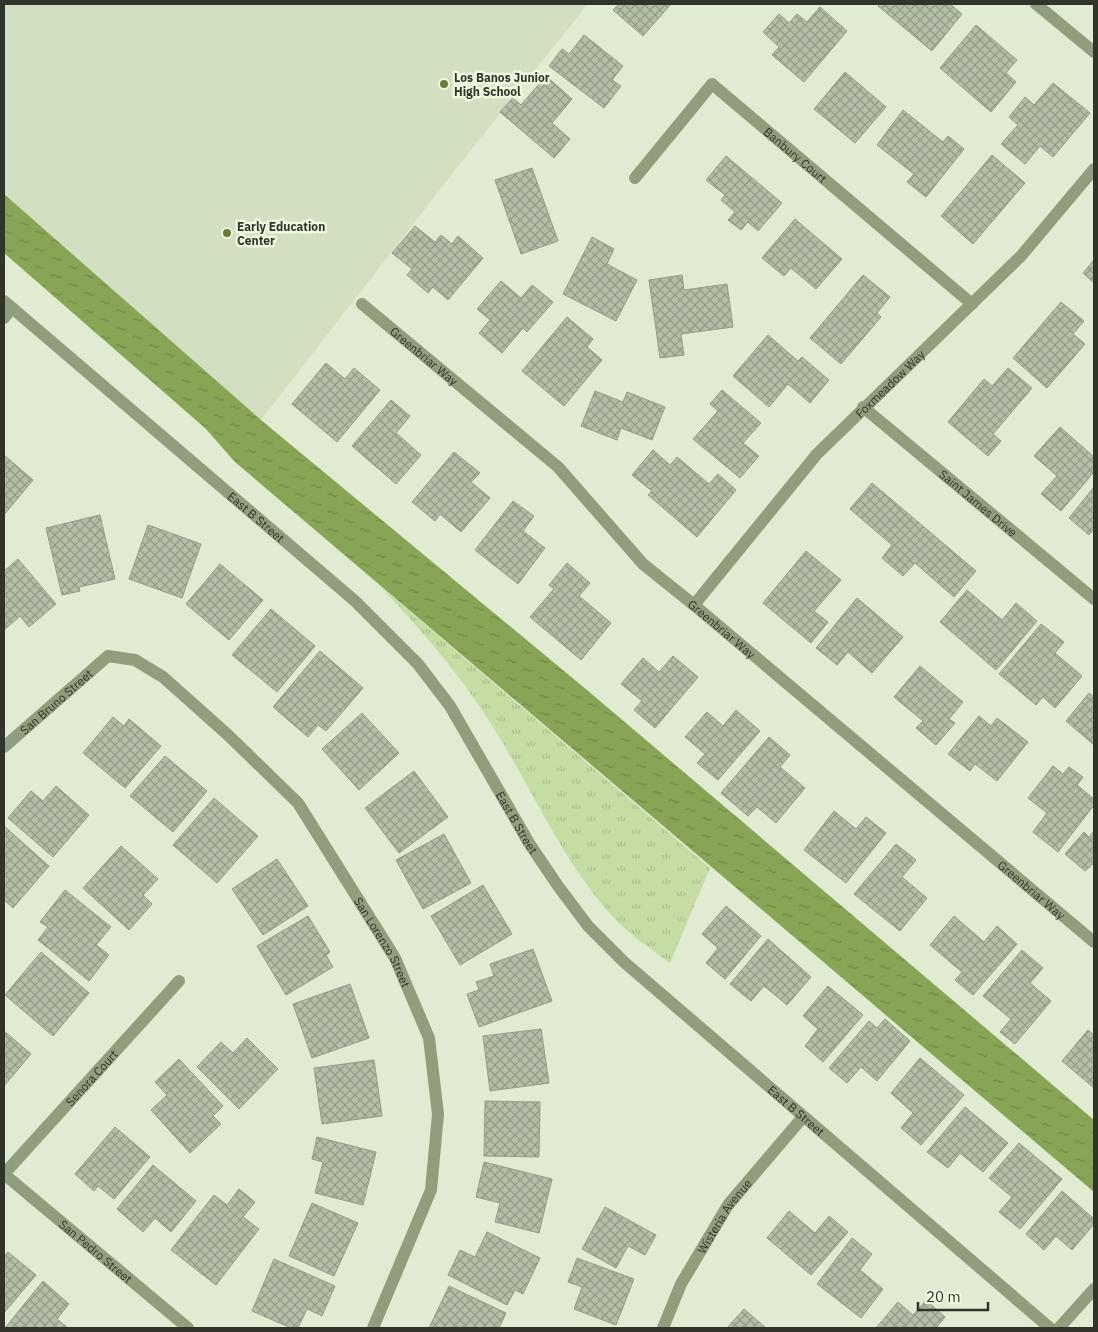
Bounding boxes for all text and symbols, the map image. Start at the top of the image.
place label: Los Banos Junior High School [454,70,550,99]
marker: Los Banos Junior High School [438,78,450,90]
street label: Banbury Court [761,124,830,186]
place label: Early Education Center [237,219,325,248]
marker: Early Education Center [221,227,233,239]
street label: Greenbriar Way [387,323,461,388]
street label: Foxmeadow Way [852,346,928,421]
street label: Saint James Drive [936,466,1021,540]
street label: East B Street [225,488,288,545]
street label: Greenbriar Way [685,596,759,661]
street label: San Bruno Street [17,666,95,737]
street label: East B Street [493,788,541,856]
street label: Greenbriar Way [995,857,1069,922]
street label: San Lorenzo Street [351,894,414,989]
street label: Senora Court [62,1047,121,1109]
street label: East B Street [765,1082,828,1139]
street label: Wisteria Avenue [693,1175,755,1256]
street label: San Pedro Street [56,1216,136,1286]
scale bar [918,1280,988,1312]
text: 20 m [926,1287,961,1306]

